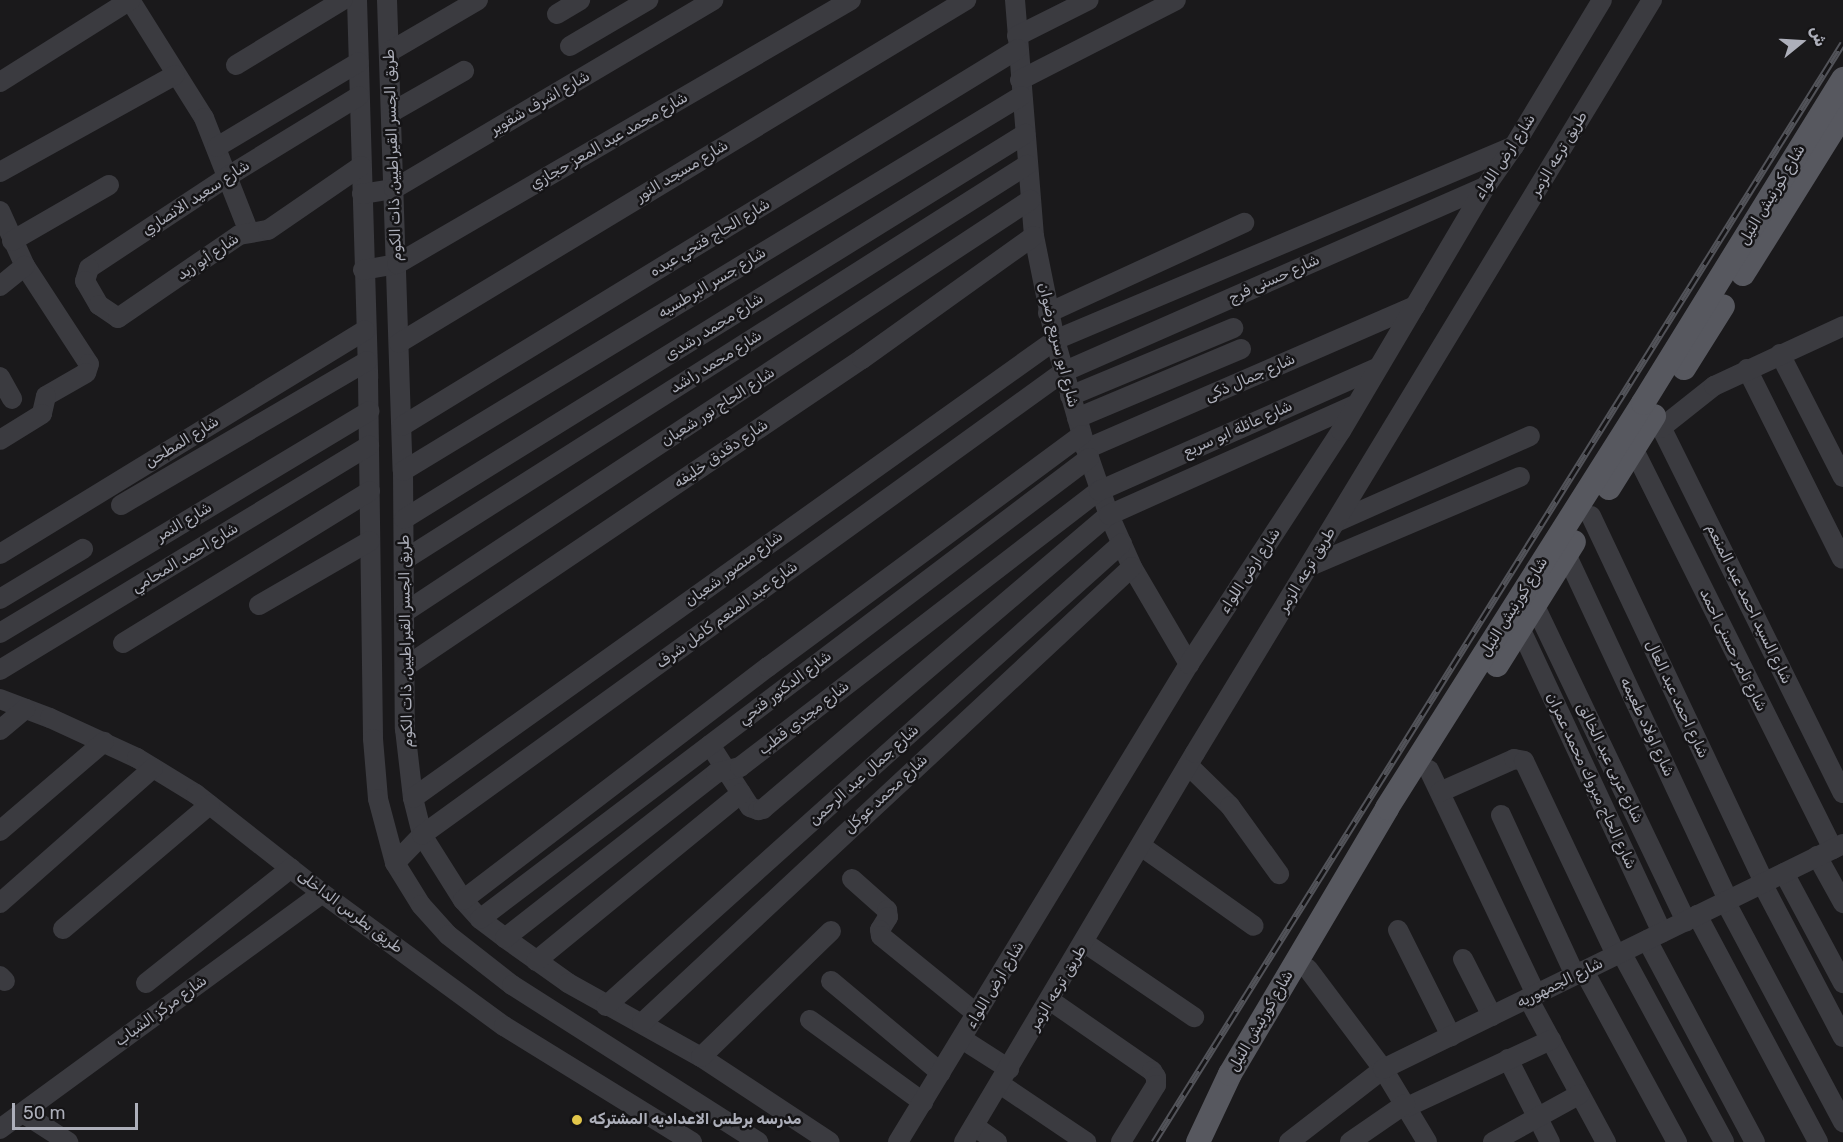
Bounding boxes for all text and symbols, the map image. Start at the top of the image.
north arrow [1771,12,1831,72]
text: ش [1806,24,1831,49]
street label: طريق الجسر القيراطيين, ذات الكوم [380,48,406,262]
street label: شارع اشرف شقوير [487,67,593,139]
street label: شارع محمد عبد المعز حجازي [527,88,691,194]
street label: طريق ترعه الزمر [1527,108,1591,200]
street label: شارع ارض اللواء [1471,111,1539,203]
street label: شارع مسجد النور [633,136,731,206]
street label: شارع كورنيش النيل [1735,142,1809,248]
street label: شارع سعيد الانصاري [139,156,253,240]
street label: شارع الحاج فتحي عبده [647,195,773,281]
street label: شارع أبو زيد [174,230,242,284]
street label: شارع جسر البرطسيه [655,244,769,322]
street label: شارع حسنى فرج [1225,251,1323,307]
street label: شارع ابو سريع رضوان [1034,281,1082,409]
street label: شارع محمد رشدى [661,289,767,365]
street label: شارع محمد راشد [667,327,765,397]
street label: شارع جمال ذكى [1202,350,1298,406]
street label: شارع الحاج نور شعبان [658,364,778,450]
street label: شارع عائلة ابو سريع [1181,397,1295,461]
street label: شارع المطحن [142,412,222,472]
street label: شارع دقدق خليفه [670,416,772,492]
street label: شارع النمر [153,498,215,546]
street label: شارع احمد المحامي [128,519,242,597]
street label: شارع السيد احمد عبد المنعم [1702,521,1796,687]
street label: طريق ترعه الزمر [1275,524,1339,616]
street label: شارع ارض اللواء [1216,525,1284,617]
street label: شارع منصور شعبان [682,527,786,611]
street label: طريق الجسر القيراطيين, ذات الكوم [395,535,417,747]
street label: شارع كورنيش النيل [1476,554,1552,660]
street label: شارع عبد المنعم كامل شرف [653,558,801,672]
street label: شارع تامر حسنى احمد [1695,586,1771,714]
street label: شارع احمد عبد العال [1642,637,1712,761]
street label: شارع الدكتور فتحي [735,647,835,729]
street label: شارع اولاد طعيمه [1616,674,1678,780]
street label: شارع مجدي قطب [755,677,853,759]
street label: شارع الحاج مبروك محمد عمران [1542,690,1640,872]
street label: شارع عربى عبد الخالق [1573,700,1647,826]
street label: شارع جمال عبد الرحمن [805,721,923,829]
street label: شارع محمد عوكل [840,751,932,837]
street label: طريق بطرس الداخلى [294,867,406,957]
street label: شارع ارض اللواء [962,938,1028,1032]
street label: طريق ترعه الزمر [1026,942,1090,1034]
street label: شارع الجمهوريه [1514,954,1606,1012]
street label: شارع كورنيش النيل [1225,967,1297,1075]
street label: شارع مركز الشباب [112,972,210,1050]
scale bar [15,1091,141,1129]
text: 50 m [23,1102,66,1124]
place label: مدرسه برطس الاعداديه المشتركه [589,1111,802,1129]
marker: مدرسه برطس الاعداديه المشتركه [570,1113,584,1127]

